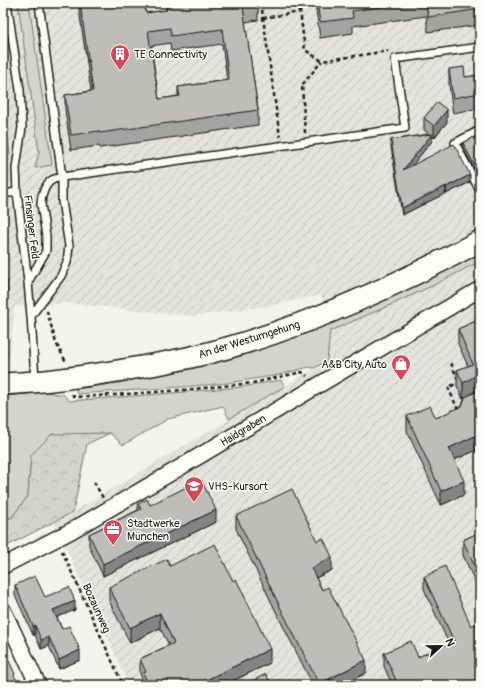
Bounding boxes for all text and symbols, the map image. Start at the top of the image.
building icon: TE Connectivity [109,43,131,71]
place label: TE Connectivity [134,48,207,61]
street label: Finsinger Feld [21,194,42,260]
street label: An der Westumgehung [197,318,302,361]
shop icon: A&B City Auto [390,353,412,381]
place label: A&B City Auto [322,358,387,371]
street label: Haidgraben [218,412,268,449]
school or university icon: VHS-Kursort [183,475,205,503]
place label: VHS-Kursort [208,480,268,493]
place label: Stadtwerke München [127,517,180,543]
office icon: Stadtwerke München [102,518,124,546]
street label: Bozaunweg [80,581,113,635]
north arrow [421,626,461,666]
text: N [442,637,457,649]

